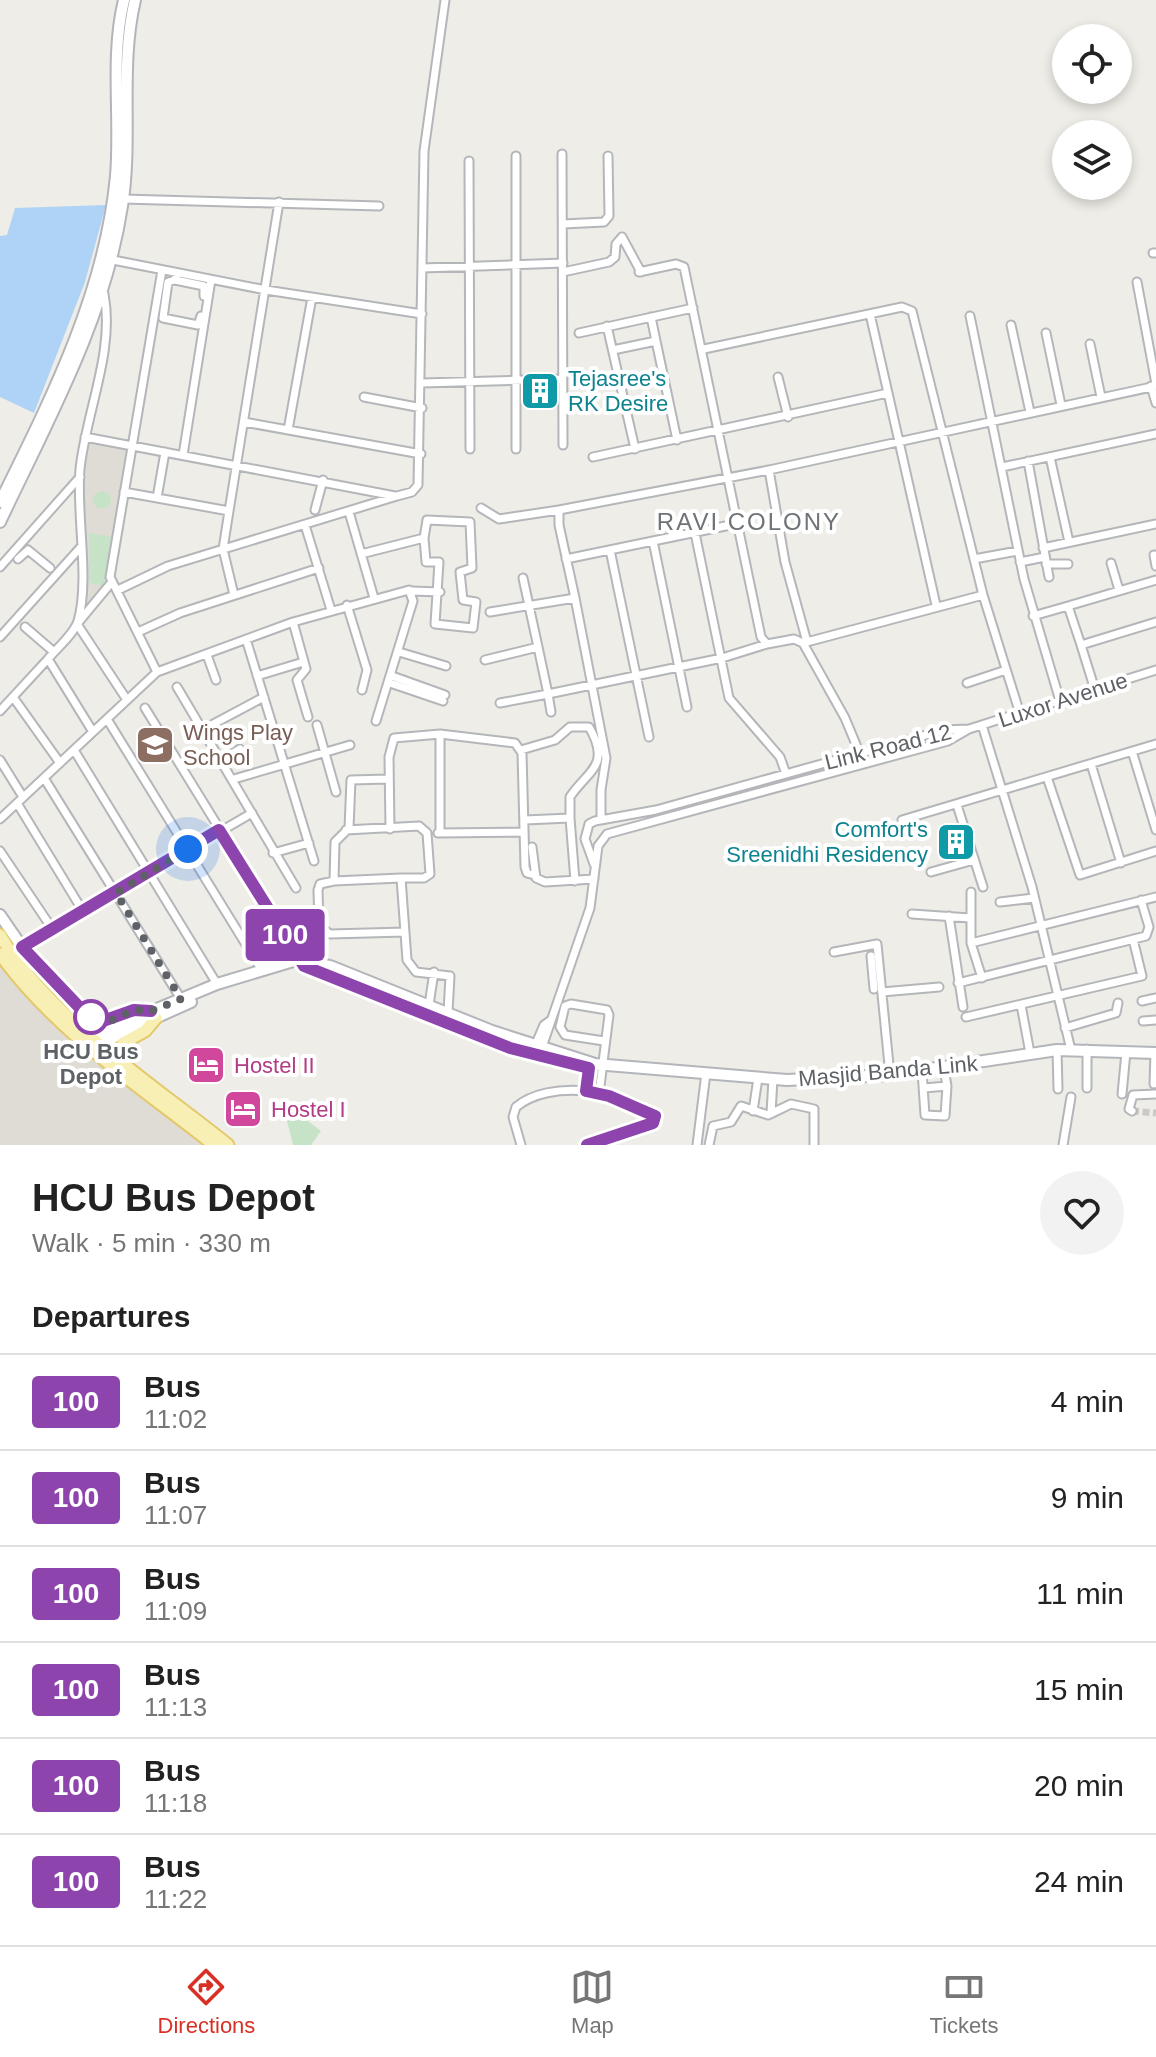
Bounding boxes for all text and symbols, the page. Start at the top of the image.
map controls [1052,24,1132,200]
button: locate [1052,24,1132,104]
button: layers [1052,120,1132,200]
place label: Tejasree's RK Desire [568,366,668,416]
building icon: Tejasree's RK Desire [519,370,561,412]
district label: RAVI COLONY [657,508,841,535]
street label: Luxor Avenue [995,667,1131,733]
street label: Link Road 12 [822,719,954,775]
place label: Wings Play School [183,720,293,770]
school or university icon: Wings Play School [134,724,176,766]
place label: Comfort's Sreenidhi Residency [726,817,928,867]
building icon: Comfort's Sreenidhi Residency [935,821,977,863]
your location [168,829,208,869]
line badge: 100 [239,909,331,961]
text: 100 [262,919,308,950]
marker: HCU Bus Depot [74,1000,108,1034]
place label: HCU Bus Depot [43,1039,139,1089]
hotel icon: Hostel II [185,1044,227,1086]
street label: Masjid Banda Link [797,1051,980,1091]
place label: Hostel II [234,1053,315,1078]
hotel icon: Hostel I [222,1088,264,1130]
place label: Hostel I [271,1097,346,1122]
button: heart [1040,1171,1124,1255]
text: HCU Bus Depot [32,1177,315,1219]
text: Walk · 5 min · 330 m [32,1228,271,1258]
text: Departures [32,1300,190,1333]
text: Bus [144,1370,201,1403]
text: 4 min [1051,1385,1124,1418]
text: 100 [53,1386,99,1417]
text: 11:02 [144,1404,207,1434]
text: Bus [144,1466,201,1499]
text: 9 min [1051,1481,1124,1514]
text: 100 [53,1482,99,1513]
text: 11:07 [144,1500,207,1530]
text: Bus [144,1562,201,1595]
text: 11 min [1036,1577,1124,1610]
text: 100 [53,1578,99,1609]
text: 11:09 [144,1596,207,1626]
text: Bus [144,1658,201,1691]
text: 15 min [1034,1673,1124,1706]
text: 100 [53,1674,99,1705]
text: 11:13 [144,1692,207,1722]
text: Bus [144,1754,201,1787]
text: 20 min [1034,1769,1124,1802]
text: 100 [53,1770,99,1801]
text: 11:18 [144,1788,207,1818]
text: Bus [144,1850,201,1883]
text: 24 min [1034,1865,1124,1898]
text: 100 [53,1866,99,1897]
text: 11:22 [144,1884,207,1914]
tab: Directions [158,1965,255,2039]
tab: Map [570,1965,614,2039]
tab: Tickets [930,1965,998,2039]

